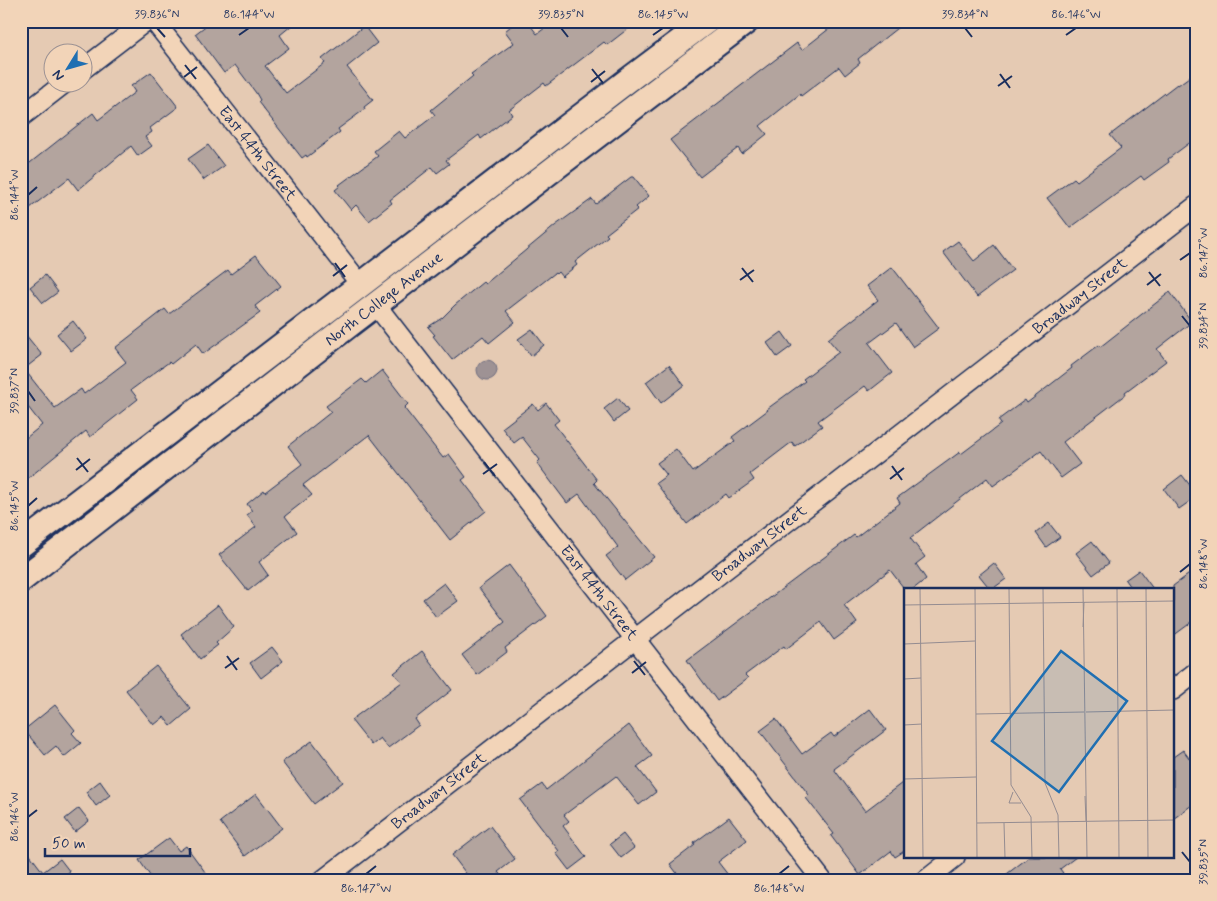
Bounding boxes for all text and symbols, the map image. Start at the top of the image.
text: 39.836°N [135,7,179,23]
text: 86.144°W [224,7,275,23]
text: 39.835°N [538,7,584,23]
text: 86.145°W [638,7,688,23]
text: 39.834°N [942,7,988,23]
text: 86.146°W [1051,7,1101,23]
north arrow [42,42,92,92]
text: N [48,66,68,84]
street label: East 44th Street [214,101,302,205]
text: 86.144°W [7,169,23,220]
text: 86.147°W [1196,228,1212,278]
street label: North College Avenue [320,247,447,351]
street label: Broadway Street [1028,252,1132,339]
text: 39.834°N [1196,303,1212,349]
text: 39.837°N [7,368,23,414]
text: 86.145°W [7,481,23,531]
street label: Broadway Street [707,500,811,587]
text: 86.148°W [1196,539,1212,589]
street label: East 44th Street [555,541,643,645]
inset map [904,588,1174,858]
street label: Broadway Street [387,747,491,834]
text: 86.146°W [7,792,23,842]
scale bar [45,826,190,858]
text: 50 m [52,834,86,854]
text: 39.835°N [1196,839,1212,885]
text: 86.147°W [341,881,391,897]
text: 86.148°W [754,881,804,897]

